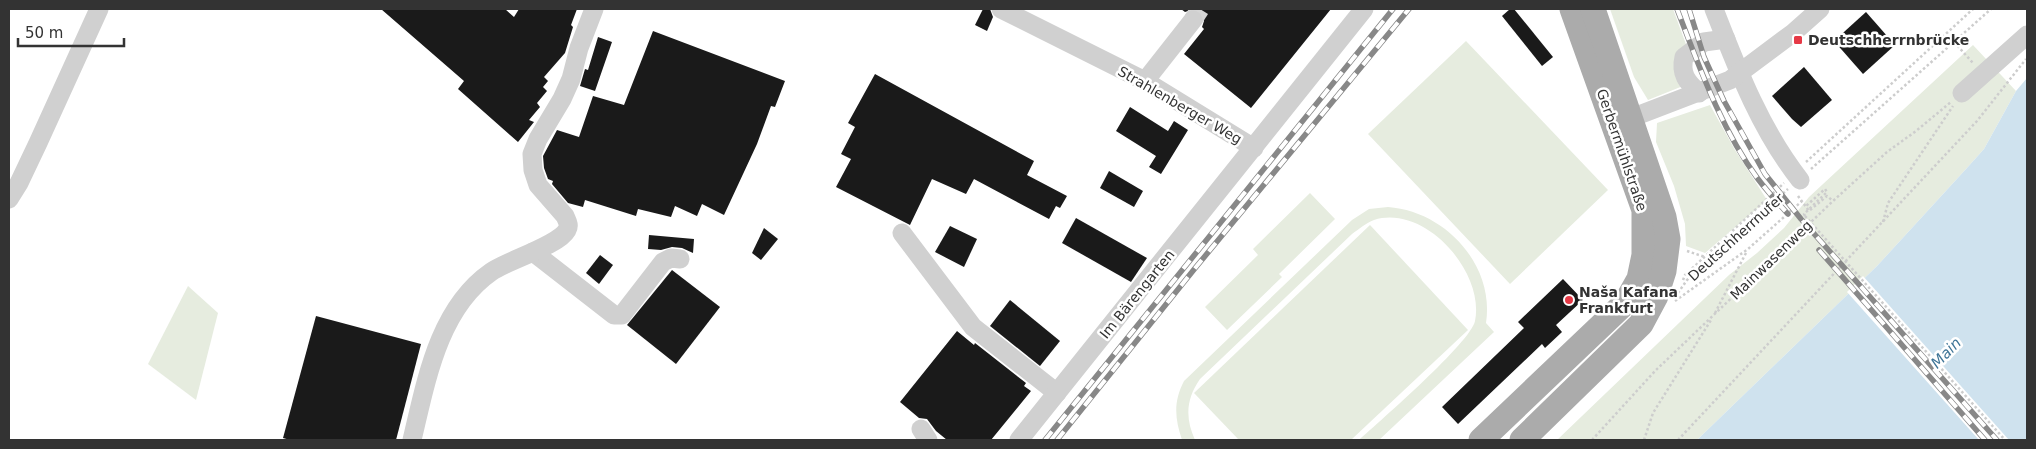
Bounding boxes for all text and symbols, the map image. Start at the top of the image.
scale bar [18,15,124,47]
text: 50 m [25,24,63,42]
place label: Deutschherrnbrücke [1808,32,1969,48]
marker: Deutschherrnbrücke [1792,34,1804,46]
street label: Strahlenberger Weg [1115,63,1245,147]
street label: Gerbermühlstraße [1594,87,1650,213]
street label: Deutschherrnufer [1685,190,1787,284]
street label: Mainwasenweg [1727,217,1815,303]
street label: Im Bärengarten [1096,246,1178,342]
place label: Naša Kafana Frankfurt [1579,284,1678,316]
marker: Naša Kafana Frankfurt [1563,294,1575,306]
water label: Main [1927,334,1965,372]

